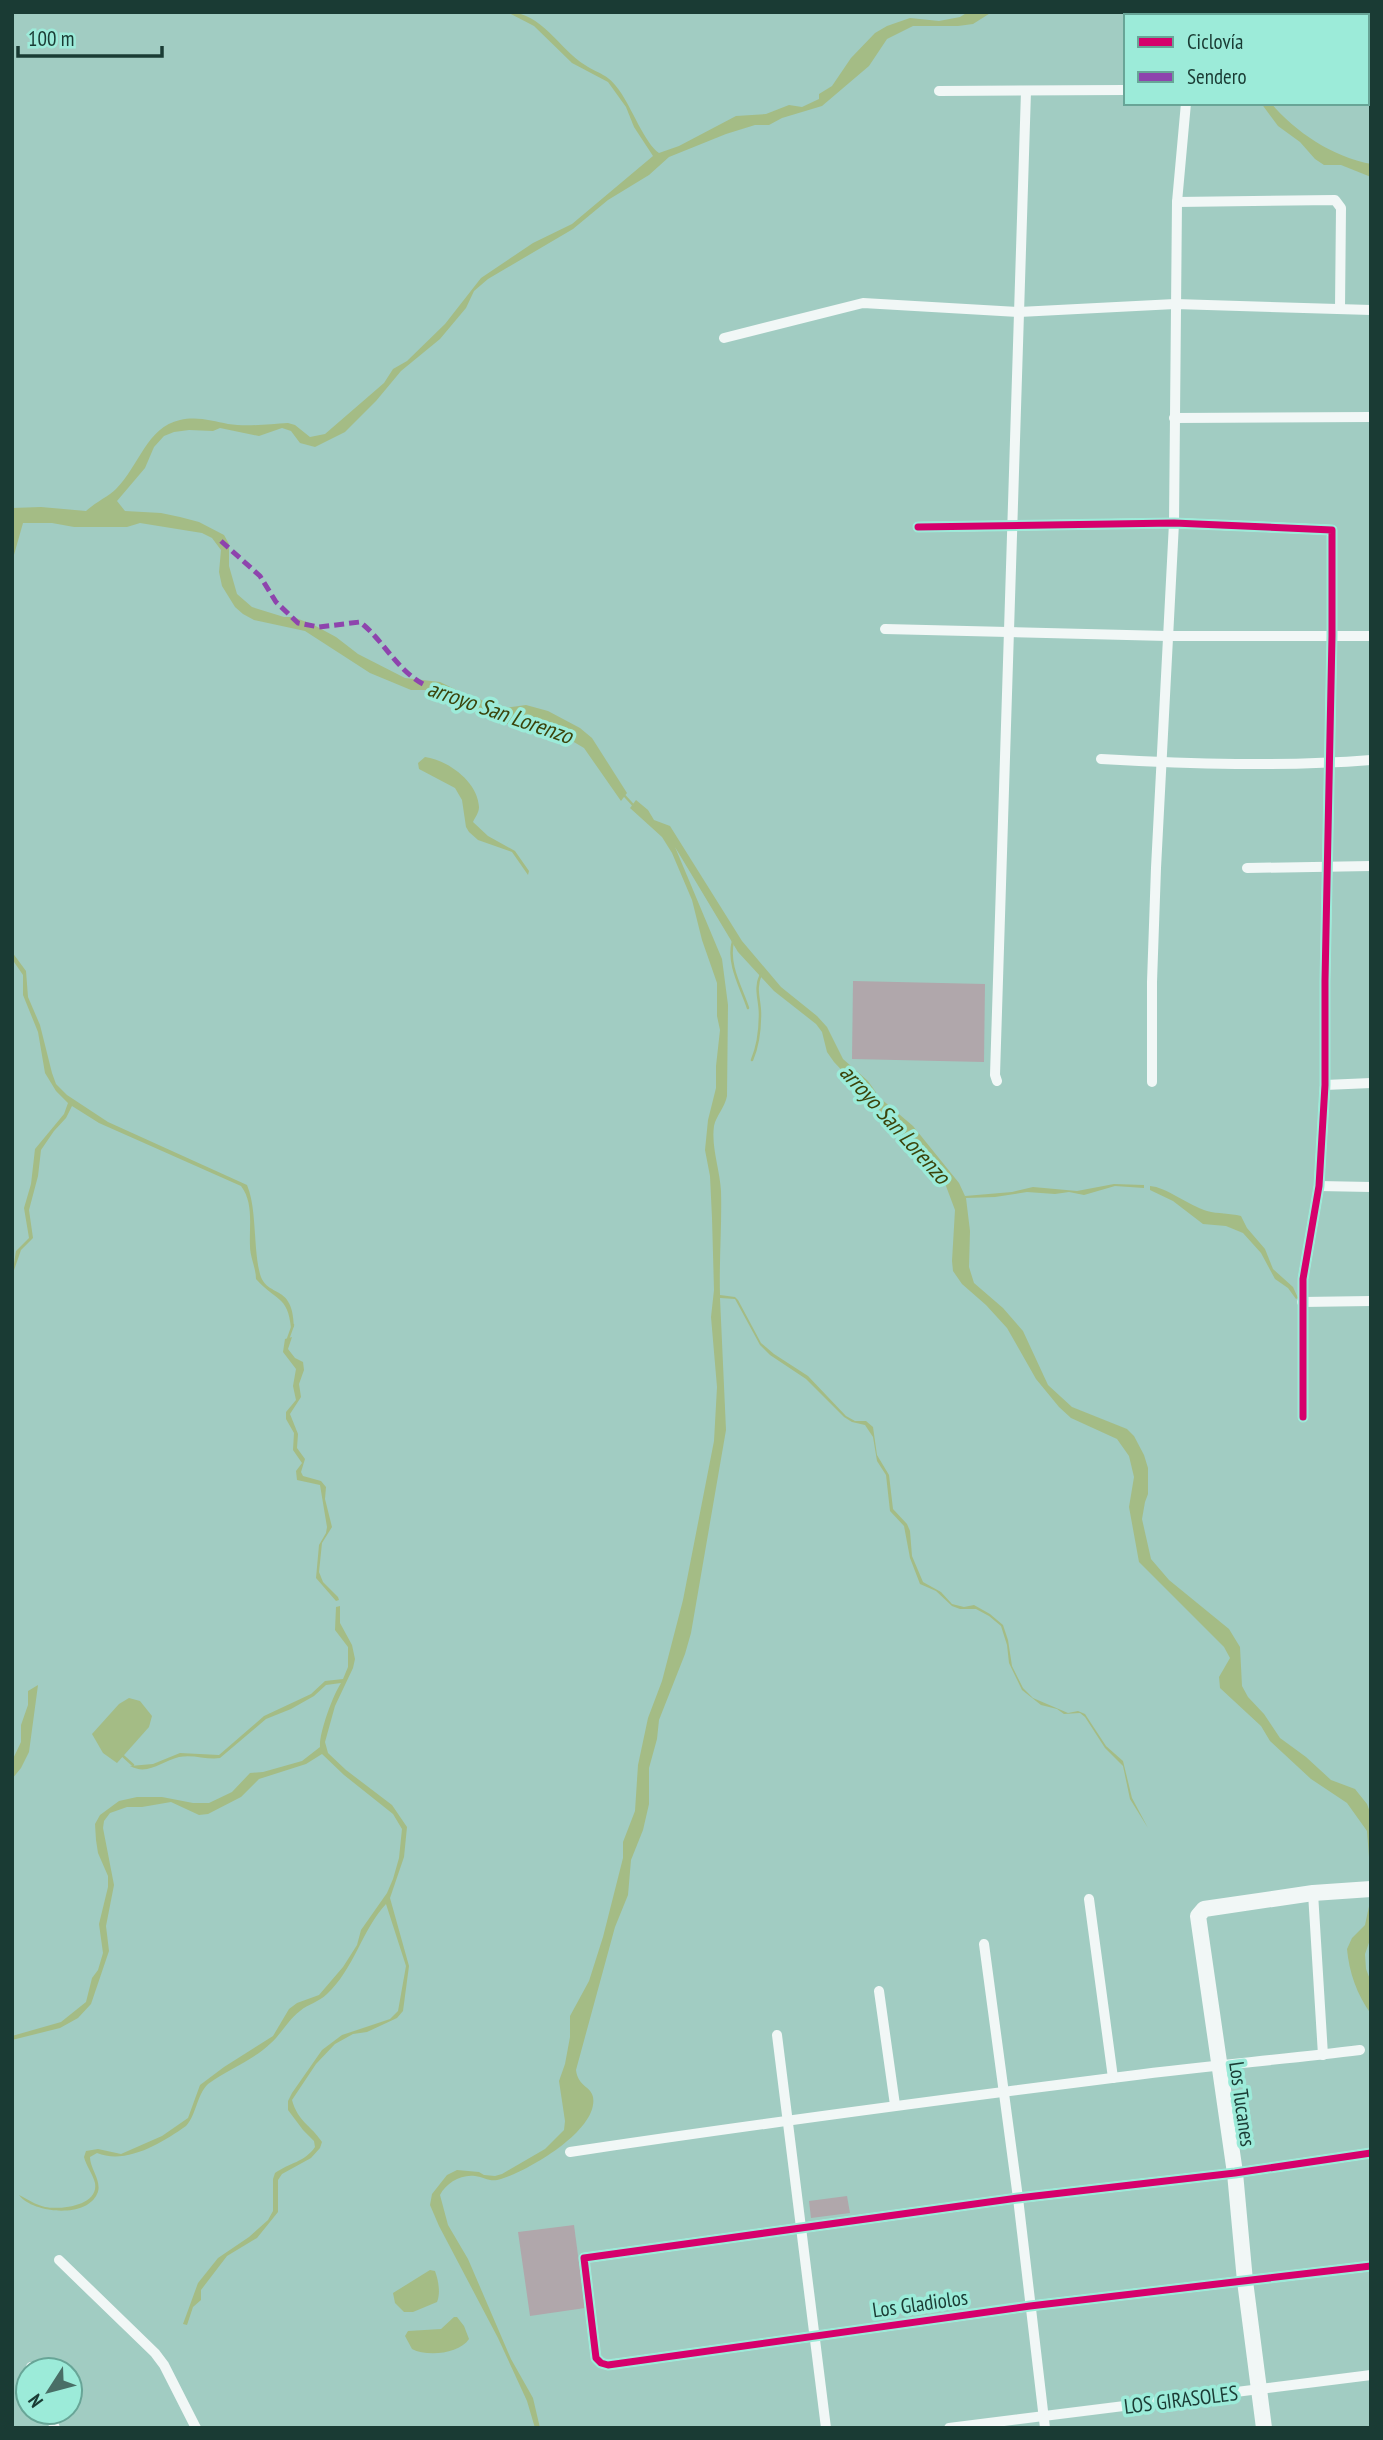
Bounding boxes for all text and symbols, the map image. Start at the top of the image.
scale bar [18,14,161,58]
legend [1124,14,1369,105]
text: 100 m [28,25,74,52]
text: Ciclovía [1187,28,1244,55]
text: Sendero [1187,63,1246,90]
water label: arroyo San Lorenzo [424,673,578,751]
water label: arroyo San Lorenzo [834,1058,958,1191]
street label: Los Tucanes [1223,2060,1262,2148]
street label: Los Gladiolos [871,2283,969,2324]
north arrow [14,2356,84,2426]
street label: LOS GIRASOLES [1122,2379,1239,2420]
text: N [23,2390,48,2412]

